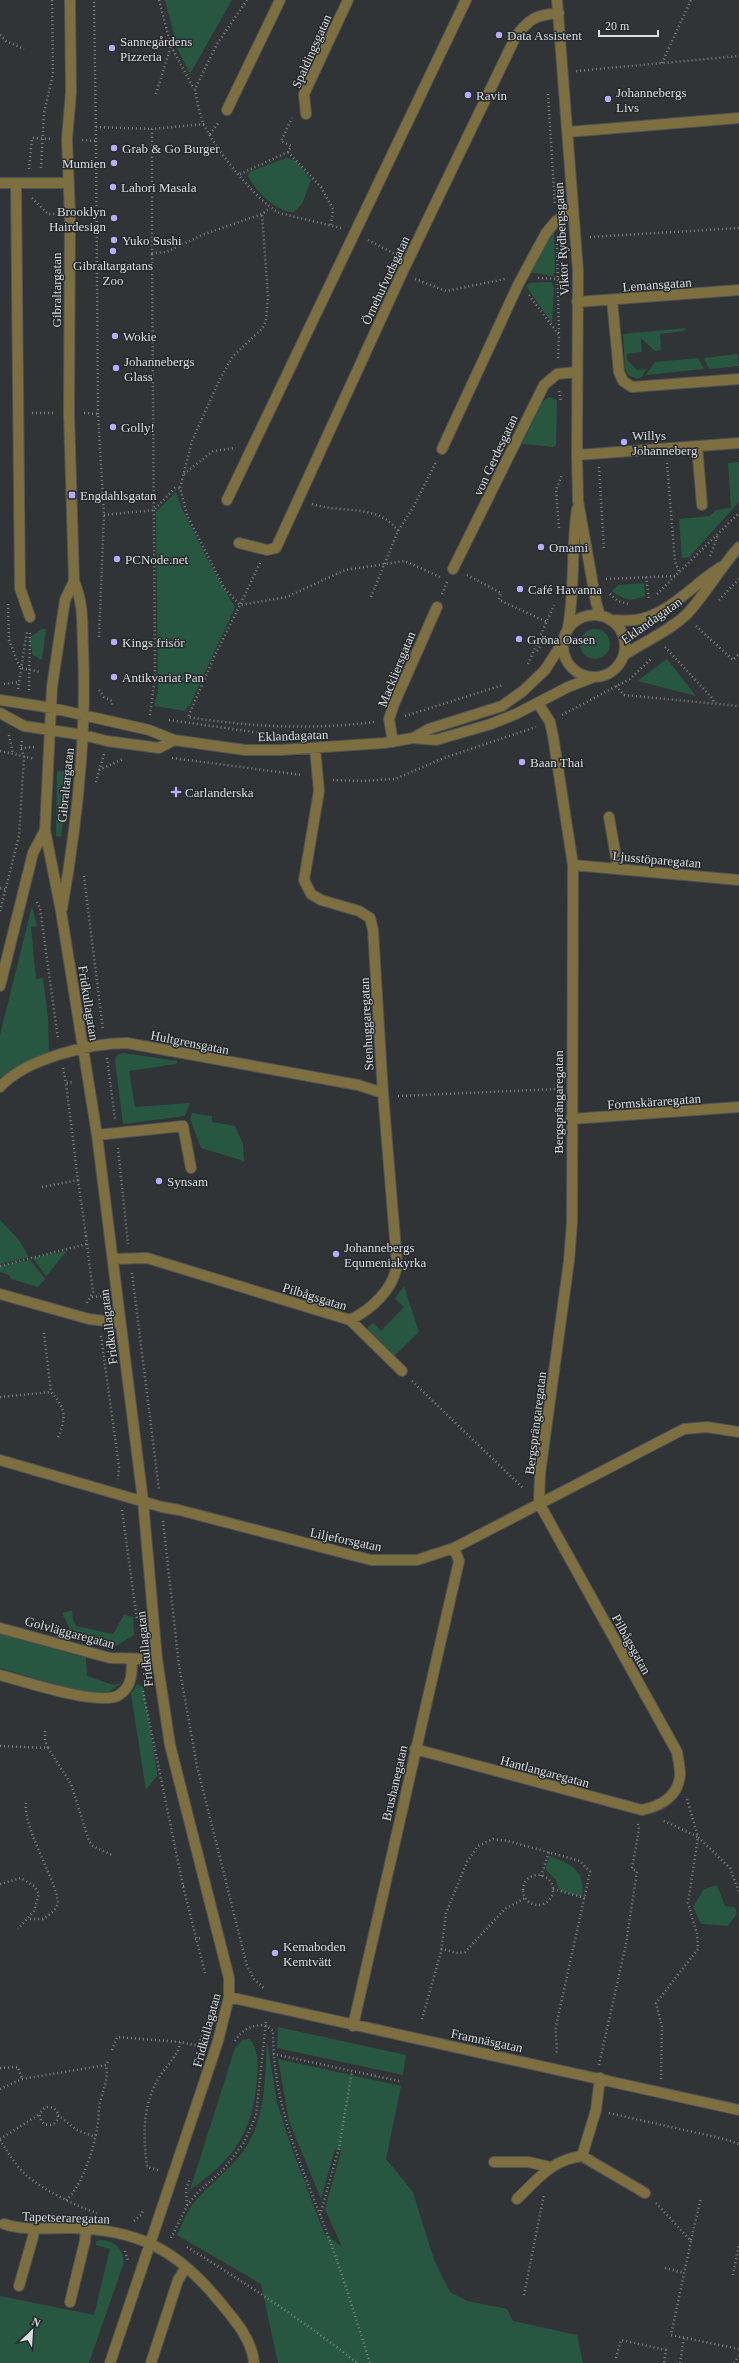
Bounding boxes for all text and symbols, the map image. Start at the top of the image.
street label: Spaldingsgatan [288,11,335,91]
scale bar [599,12,658,38]
text: 20 m [605,19,630,33]
place label: Data Assistent [507,28,582,43]
marker: Data Assistent [494,30,504,40]
place label: Sannegårdens Pizzeria [120,34,192,64]
marker: Sannegårdens Pizzeria [107,43,117,53]
place label: Johannebergs Livs [616,85,687,115]
place label: Ravin [476,88,508,103]
marker: Ravin [463,90,473,100]
marker: Johannebergs Livs [603,94,613,104]
place label: Grab & Go Burger [122,141,220,156]
marker: Grab & Go Burger [109,143,119,153]
place label: Mumien [62,156,106,171]
marker: Mumien [109,158,119,168]
place label: Lahori Masala [121,180,197,195]
street label: Viktor Rydbergsgatan [551,181,572,296]
marker: Lahori Masala [108,182,118,192]
place label: Brooklyn Hairdesign [49,204,106,234]
marker: Brooklyn Hairdesign [109,213,119,223]
place label: Yuko Sushi [122,233,182,248]
street label: Örnehufvudsgatan [358,233,413,327]
marker: Yuko Sushi [109,235,119,245]
marker: Gibraltargatans Zoo [108,246,118,256]
street label: Gibraltargatan [49,252,64,327]
place label: Gibraltargatans Zoo [73,258,153,288]
street label: Lemansgatan [622,275,693,294]
place label: Wokie [123,329,157,344]
marker: Wokie [110,331,120,341]
place label: Johannebergs Glass [124,354,195,384]
marker: Johannebergs Glass [111,363,121,373]
street label: von Gerdesgatan [470,412,521,498]
place label: Golly! [121,420,155,435]
marker: Golly! [108,422,118,432]
place label: Willys Johanneberg [632,428,698,458]
marker: Willys Johanneberg [619,437,629,447]
place label: Engdahlsgatan [80,488,157,503]
marker: Engdahlsgatan [67,490,77,500]
place label: Omami [549,540,588,555]
marker: Omami [536,542,546,552]
place label: PCNode.net [125,552,189,567]
marker: PCNode.net [112,554,122,564]
place label: Café Havanna [528,582,602,597]
marker: Café Havanna [515,584,525,594]
street label: Eklandagatan [618,594,685,647]
street label: Mackliersgatan [374,629,419,709]
place label: Gröna Oasen [527,632,596,647]
marker: Gröna Oasen [514,634,524,644]
place label: Kings frisör [122,635,185,650]
marker: Kings frisör [109,637,119,647]
place label: Antikvariat Pan [122,670,204,685]
marker: Antikvariat Pan [109,672,119,682]
street label: Eklandagatan [257,727,329,744]
street label: Gibraltargatan [54,747,77,823]
place label: Baan Thai [530,755,584,770]
marker: Baan Thai [517,757,527,767]
place label: Carlanderska [185,785,254,800]
marker: Carlanderska [170,786,182,798]
street label: Ljusstöparegatan [612,848,702,871]
street label: Fridkullagatan [75,964,102,1042]
street label: Stenhuggaregatan [357,977,376,1071]
street label: Hultgrensgatan [149,1028,231,1058]
street label: Bergsprängaregatan [551,1050,566,1154]
street label: Formskäraregatan [607,1091,702,1112]
place label: Synsam [167,1174,208,1189]
marker: Synsam [154,1176,164,1186]
place label: Johannebergs Equmeniakyrka [344,1240,427,1270]
marker: Johannebergs Equmeniakyrka [331,1249,341,1259]
street label: Pilbågsgatan [281,1280,349,1314]
street label: Fridkullagatan [96,1288,121,1365]
street label: Bergsprängaregatan [522,1370,549,1475]
street label: Liljeforsgatan [309,1525,384,1555]
street label: Fridkullagatan [133,1610,156,1687]
street label: Pilbågsgatan [609,1612,654,1677]
street label: Golvläggaregatan [23,1613,117,1652]
street label: Brushanegatan [378,1743,411,1822]
street label: Hantlangaregatan [499,1752,592,1791]
place label: Kemaboden Kemtvätt [283,1939,346,1969]
marker: Kemaboden Kemtvätt [270,1948,280,1958]
street label: Fridkullagatan [189,1991,224,2069]
street label: Framnäsgatan [450,2026,525,2056]
street label: Tapetseraregatan [22,2208,111,2227]
north arrow [12,2311,52,2351]
text: N [30,2315,42,2329]

